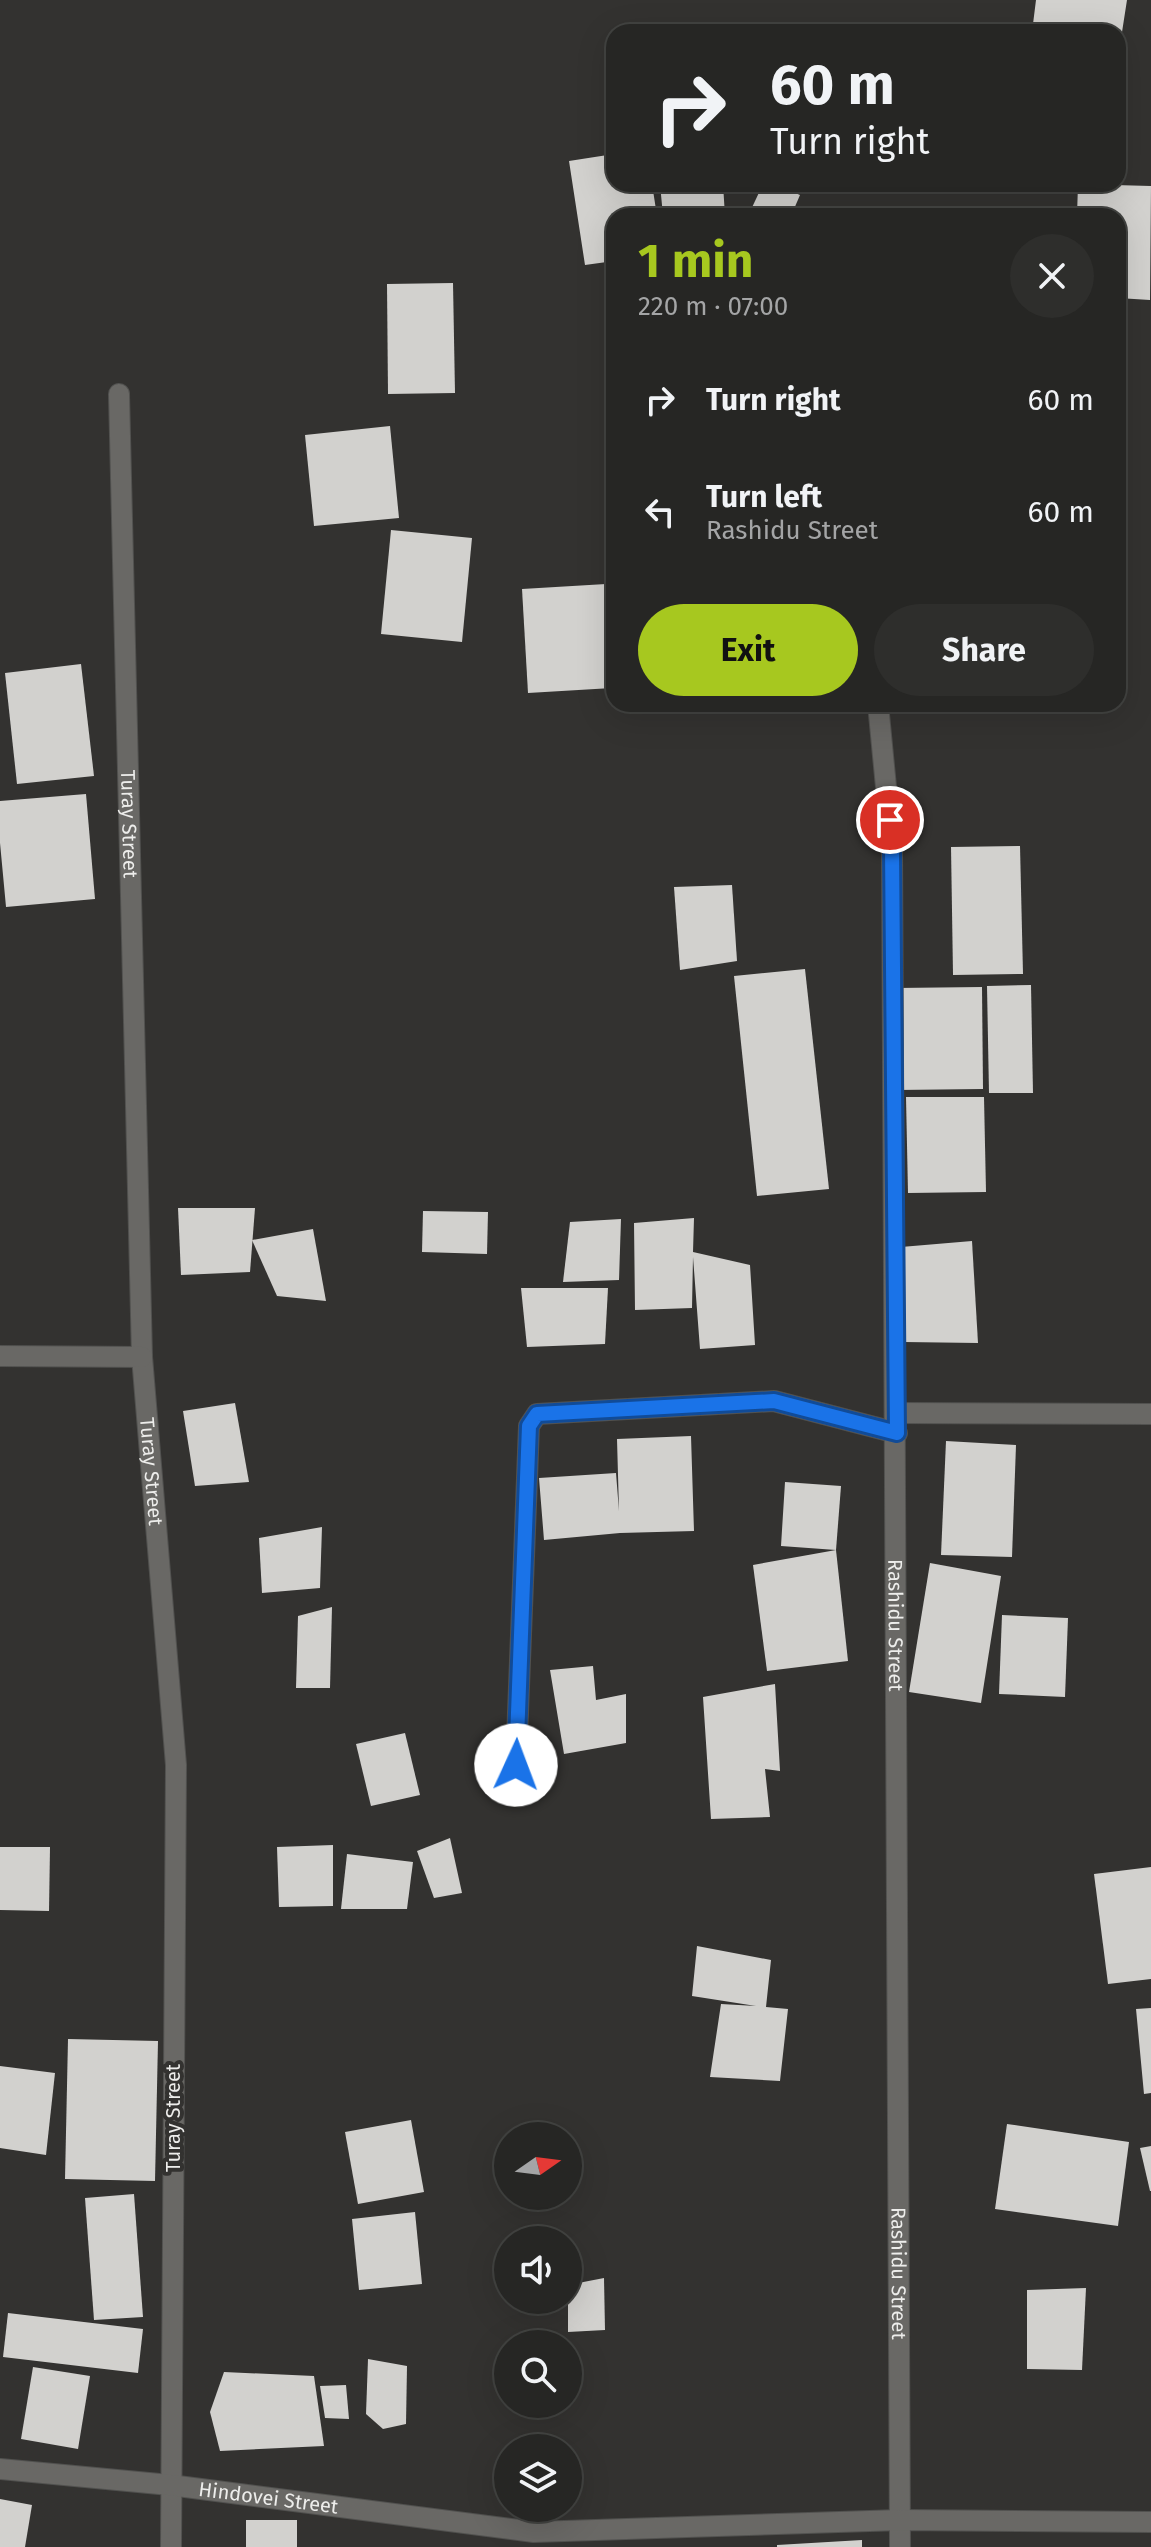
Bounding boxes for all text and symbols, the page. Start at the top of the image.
text: 60 m [770,52,895,119]
icon: right [638,56,742,160]
text: Turn right [770,120,930,164]
text: 1 min [638,232,753,290]
button: close [1010,234,1094,318]
text: 220 m · 07:00 [638,291,788,322]
icon: right [638,378,682,422]
text: Turn right [706,382,841,418]
text: 60 m [1028,382,1094,418]
text: Turn left [706,479,822,515]
icon: left [638,490,682,534]
text: 60 m [1028,494,1094,530]
text: Rashidu Street [706,515,878,546]
button: Exit [638,604,858,696]
button: Share [874,604,1094,696]
street label: Turay Street [116,769,143,879]
pin [856,786,924,854]
icon: arrive [868,798,912,842]
street label: Turay Street [135,1416,168,1527]
street label: Rashidu Street [883,1559,908,1692]
position arrow [474,1723,558,1807]
street label: Turay Street [161,2063,185,2172]
north arrow [494,2122,582,2210]
map controls [494,2122,582,2522]
street label: Rashidu Street [886,2207,911,2340]
button: sound [494,2226,582,2314]
button: search [494,2330,582,2418]
button: layers [494,2434,582,2522]
street label: Hindovei Street [197,2477,340,2519]

